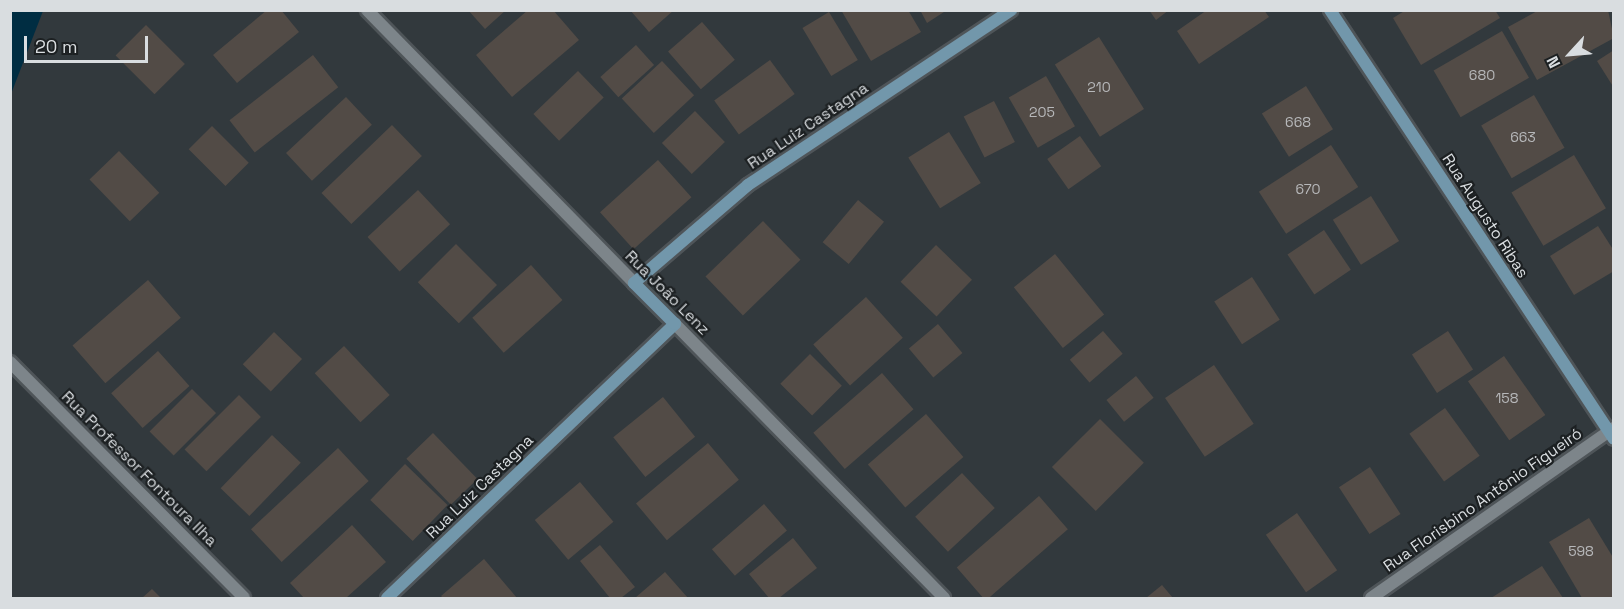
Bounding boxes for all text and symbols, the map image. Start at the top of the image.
scale bar [27,24,152,62]
north arrow [1540,24,1600,84]
text: 20 m [35,35,78,58]
text: N [1542,53,1565,72]
house number: 680 [1469,67,1495,83]
street label: Rua Luiz Castagna [744,79,872,173]
house number: 210 [1087,79,1111,95]
house number: 205 [1029,104,1055,120]
house number: 668 [1285,114,1311,130]
house number: 663 [1510,129,1536,145]
street label: Rua Augusto Ribas [1438,150,1532,282]
house number: 670 [1295,181,1321,197]
street label: Rua João Lenz [621,247,713,339]
street label: Rua Professor Fontoura Ilha [57,387,221,551]
house number: 158 [1496,390,1518,406]
street label: Rua Florisbino Antônio Figueiró [1380,424,1586,576]
street label: Rua Luiz Castagna [423,431,537,543]
house number: 598 [1568,543,1594,559]

